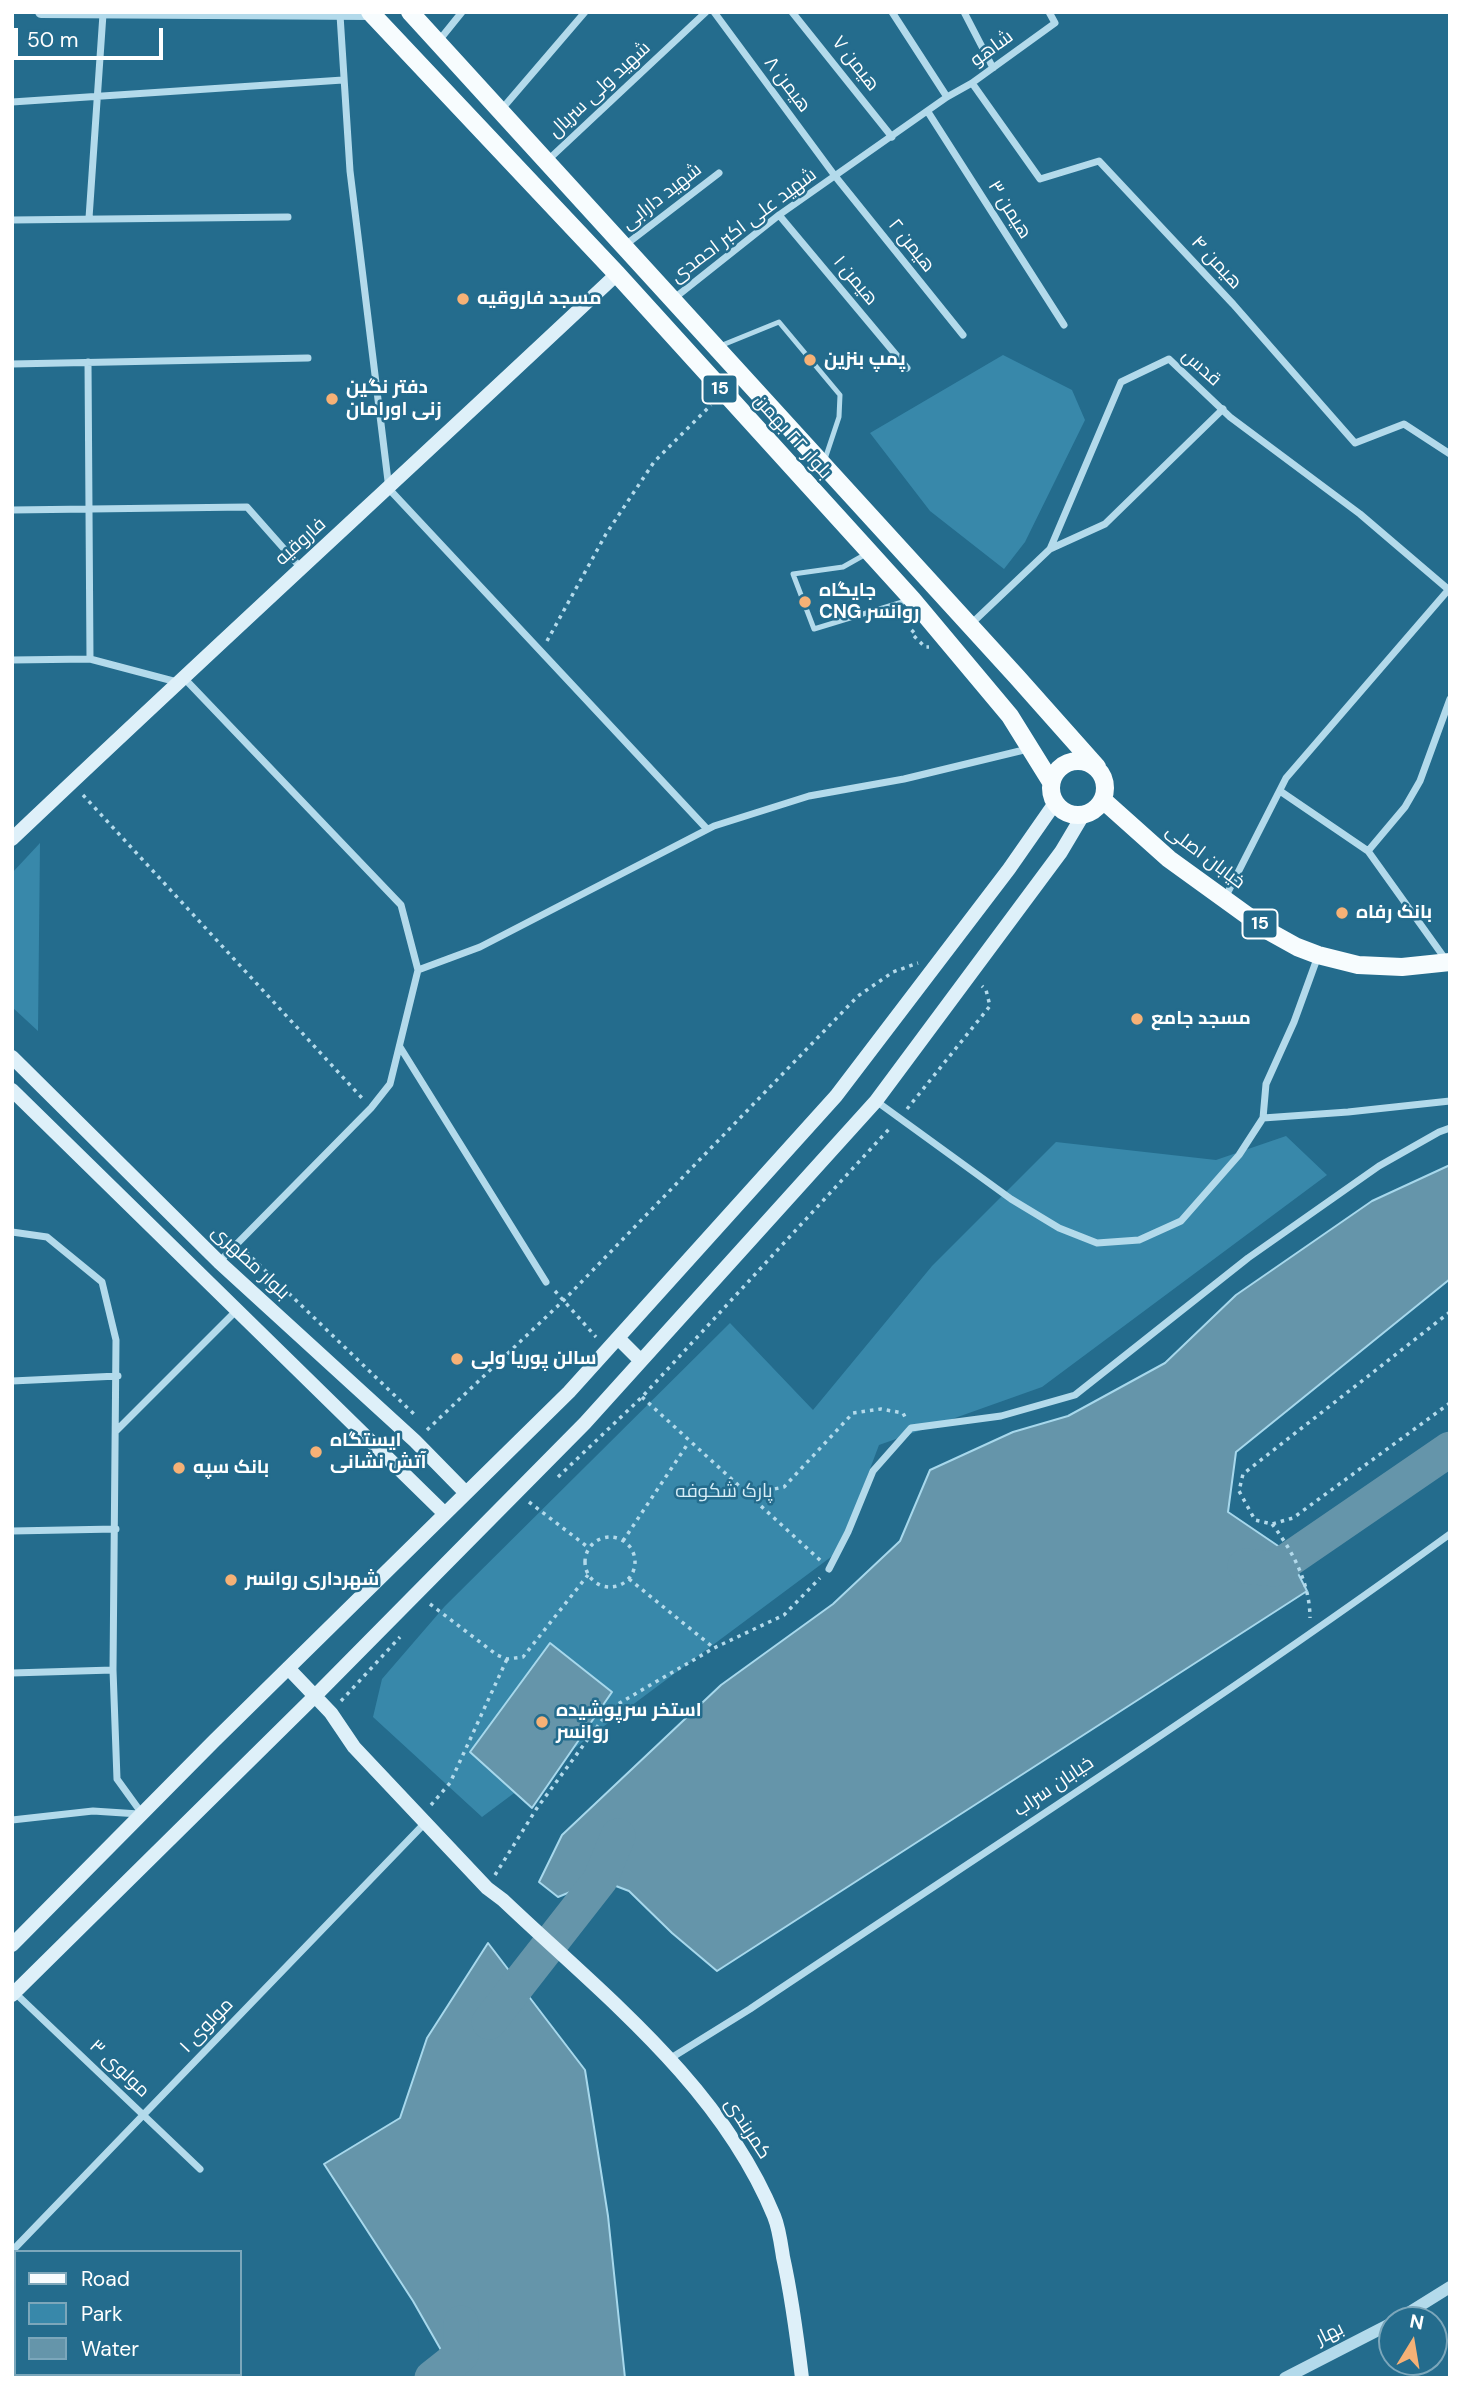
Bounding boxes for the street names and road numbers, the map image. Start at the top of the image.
street label: شاهو [966,26,1018,72]
street label: هیمن ۷ [826,32,884,96]
street label: شهید ولی سریال [544,37,656,143]
street label: هیمن ۸ [759,53,815,117]
street label: شهید دارابی [617,159,707,235]
street label: شهید علی اکبر احمدی [666,164,822,288]
street label: هیمن ۳ [982,177,1036,243]
street label: هیمن ۲ [883,215,939,277]
street label: هیمن ۴ [1186,232,1246,294]
street label: هیمن ۱ [828,252,882,310]
street label: قدس [1177,345,1225,391]
road number: 15 [702,374,738,404]
street label: بلوار ۲۲ بهمن [748,390,836,484]
street label: فاروقیه [271,513,331,571]
street label: خیابان اصلی [1161,820,1249,894]
road number: 15 [1242,909,1278,939]
street label: بلوار مطهری [206,1221,294,1305]
street label: خیابان سراب [1010,1752,1098,1822]
street label: مولوی ۱ [175,1994,239,2058]
street label: مولوی ۳ [84,2035,154,2103]
street label: کمربندی [719,2094,775,2164]
street label: بهار [1312,2318,1348,2350]

